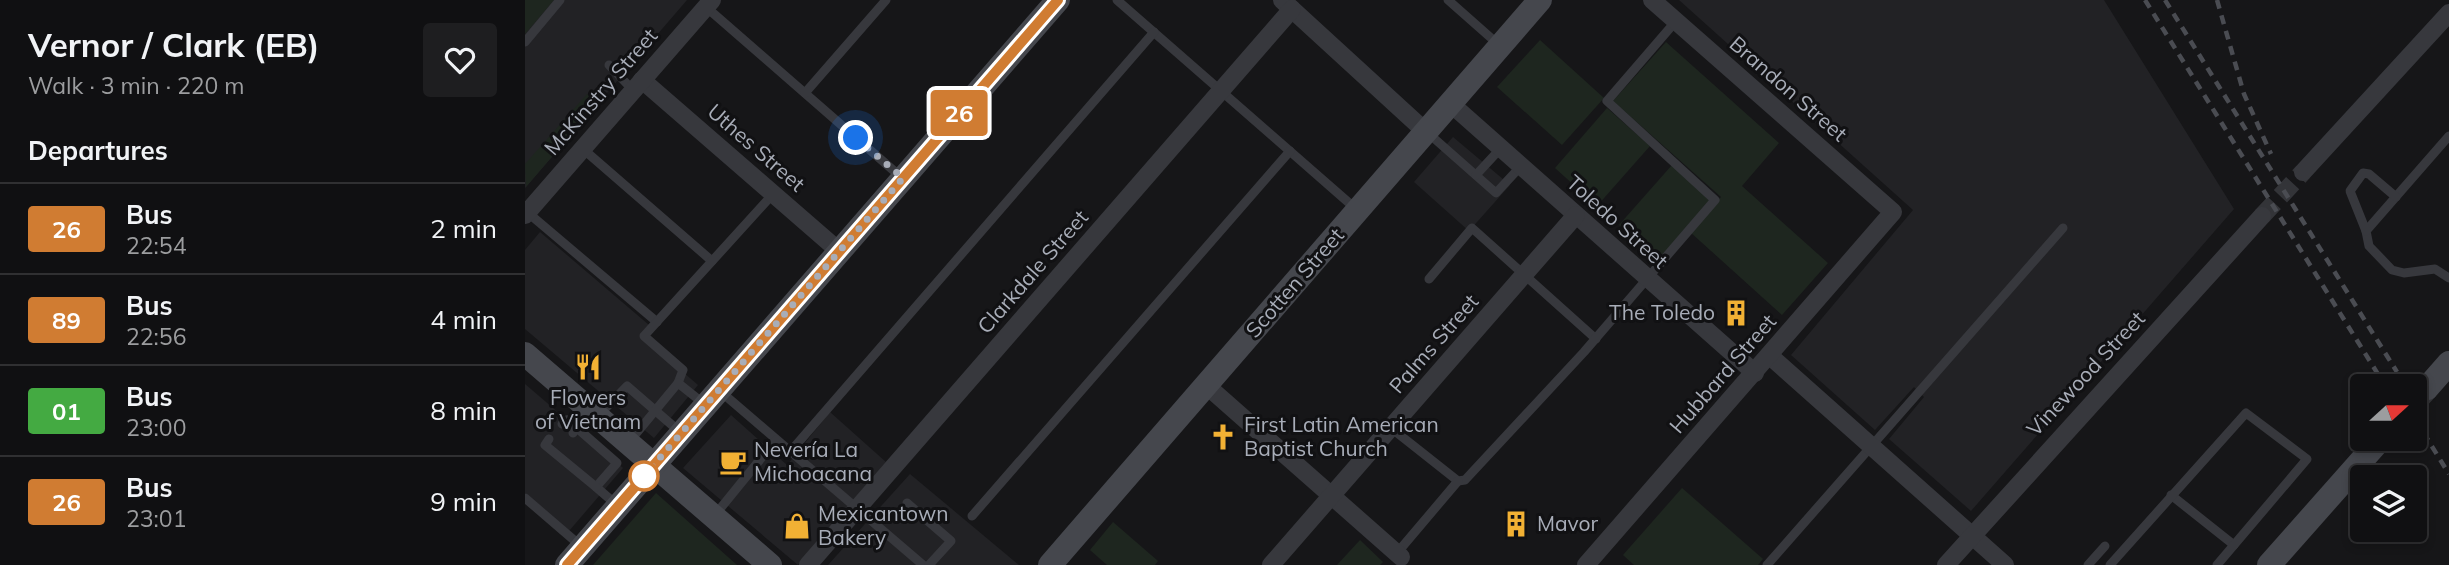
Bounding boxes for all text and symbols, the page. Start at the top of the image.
button: heart [423,23,497,97]
street label: McKinstry Street [538,23,662,160]
text: Vernor / Clark (EB) [28,24,320,65]
street label: Brandon Street [1725,30,1853,146]
text: Walk · 3 min · 220 m [28,71,245,100]
line badge: 26 [927,90,991,136]
street label: Uthes Street [703,98,811,197]
text: 26 [945,98,973,128]
your location [838,120,873,155]
text: Departures [28,134,168,167]
street label: Toledo Street [1562,169,1674,274]
text: Bus [126,198,172,231]
street label: Clarkdale Street [971,204,1093,338]
text: 2 min [430,212,497,245]
text: 26 [52,214,81,244]
street label: Scotten Street [1240,222,1349,342]
text: 22:54 [126,231,186,260]
street label: Palms Street [1383,288,1483,398]
text: Bus [126,289,172,322]
building icon: The Toledo [1721,298,1751,328]
place label: The Toledo [1609,299,1715,325]
text: 4 min [430,303,497,336]
text: 89 [52,305,81,335]
street label: Vinewood Street [2021,305,2150,441]
street label: Hubbard Street [1663,308,1781,438]
text: 22:56 [126,322,186,351]
restaurant icon: Flowers of Vietnam [573,352,603,382]
north arrow [2350,374,2427,452]
map controls [2350,374,2427,542]
text: Bus [126,380,172,413]
place label: Flowers of Vietnam [535,384,641,434]
text: 8 min [430,394,497,427]
text: 01 [52,396,81,426]
place label: First Latin American Baptist Church [1244,411,1439,461]
text: 23:00 [126,413,186,442]
church icon: First Latin American Baptist Church [1208,422,1238,452]
place label: Nevería La Michoacana [754,436,872,486]
cafe icon: Nevería La Michoacana [718,447,748,477]
unlabelled marker [629,461,659,491]
button: layers [2350,465,2427,542]
text: Bus [126,471,172,504]
text: 9 min [430,485,497,518]
text: 26 [52,487,81,517]
place label: Mexicantown Bakery [818,500,948,550]
text: 23:01 [126,504,186,533]
building icon: Mavor [1501,509,1531,539]
place label: Mavor [1537,510,1599,536]
shop icon: Mexicantown Bakery [782,511,812,541]

